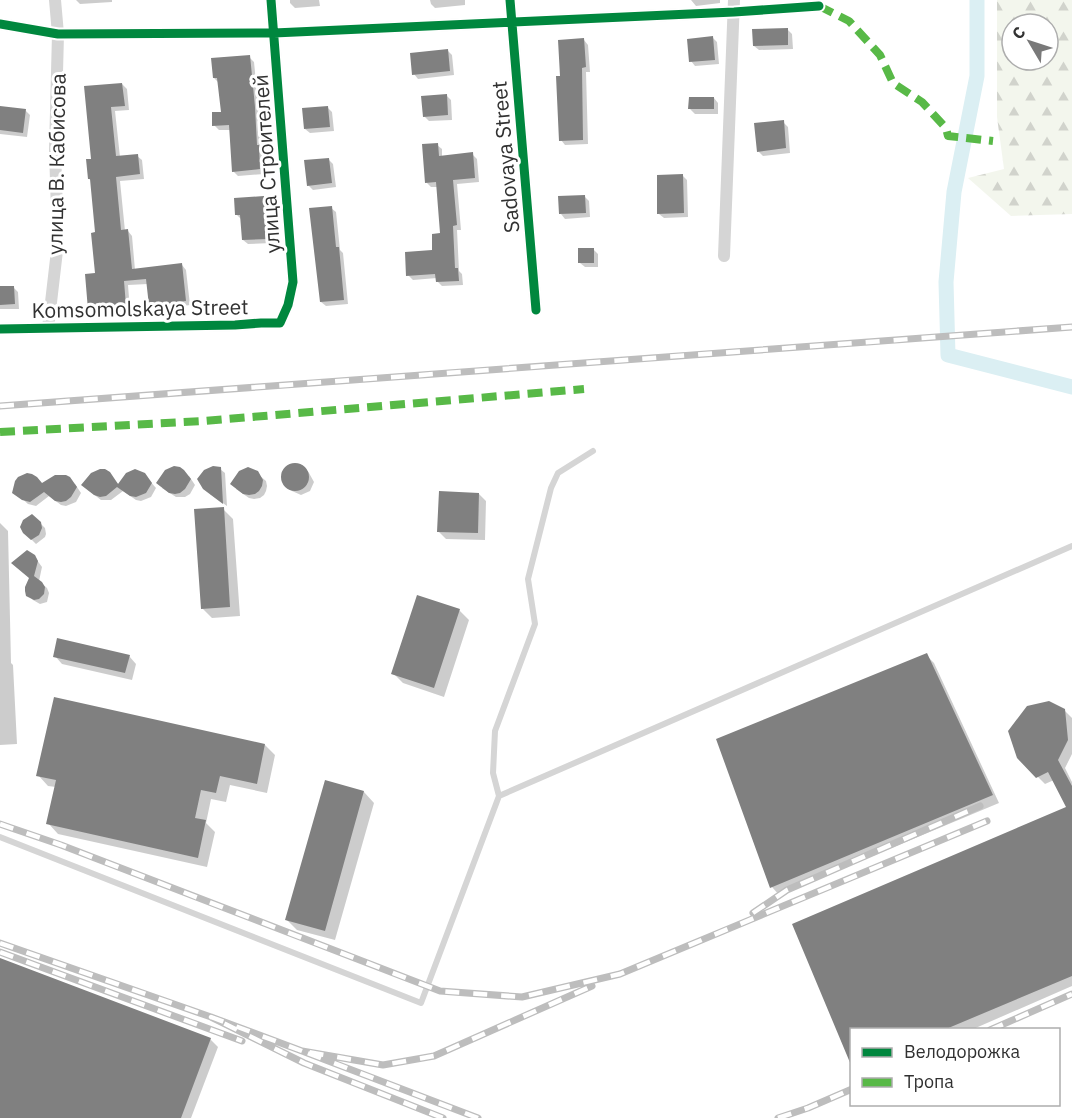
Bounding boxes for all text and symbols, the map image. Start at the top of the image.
north arrow [1000,12,1060,72]
text: С [1007,22,1029,43]
street label: улица В. Кабисова [40,73,72,255]
street label: улица Строителей [246,74,286,254]
street label: Sadovaya Street [484,80,526,234]
street label: Komsomolskaya Street [31,292,249,324]
legend [850,1028,1060,1106]
text: Велодорожка [904,1040,1020,1063]
text: Тропа [904,1070,954,1093]

